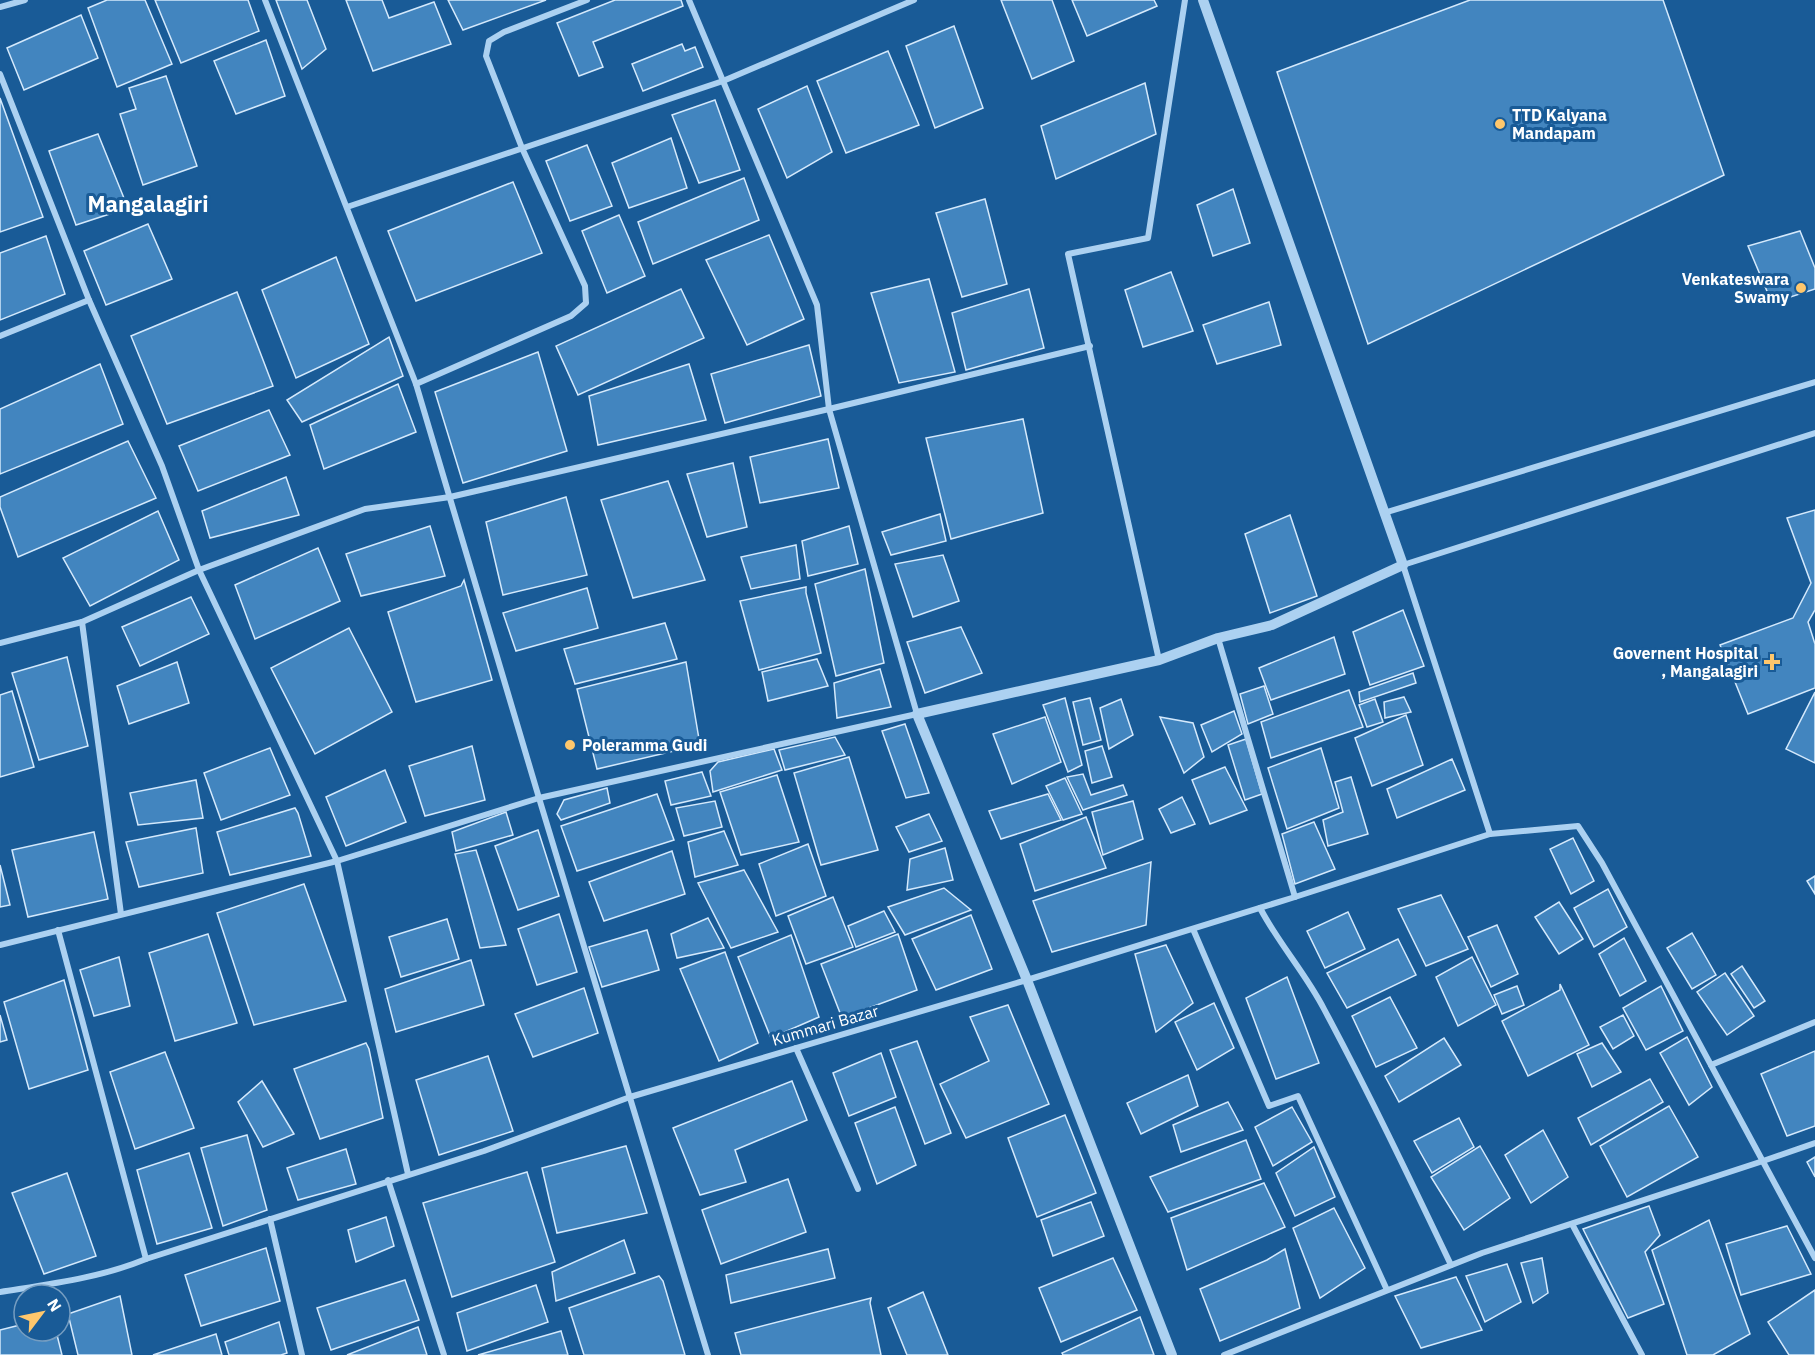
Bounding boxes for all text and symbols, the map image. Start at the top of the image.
place label: TTD Kalyana Mandapam [1512,105,1607,143]
marker: TTD Kalyana Mandapam [1493,117,1507,131]
district label: Mangalagiri [87,189,209,218]
place label: Venkateswara Swamy [1682,269,1789,307]
marker: Venkateswara Swamy [1794,281,1808,295]
place label: Governent Hospital , Mangalagiri [1613,643,1758,681]
marker: Governent Hospital , Mangalagiri [1763,653,1781,671]
place label: Poleramma Gudi [582,735,707,755]
marker: Poleramma Gudi [563,738,577,752]
street label: Kummari Bazar [769,1000,881,1050]
north arrow [12,1283,72,1343]
text: N [43,1295,66,1315]

